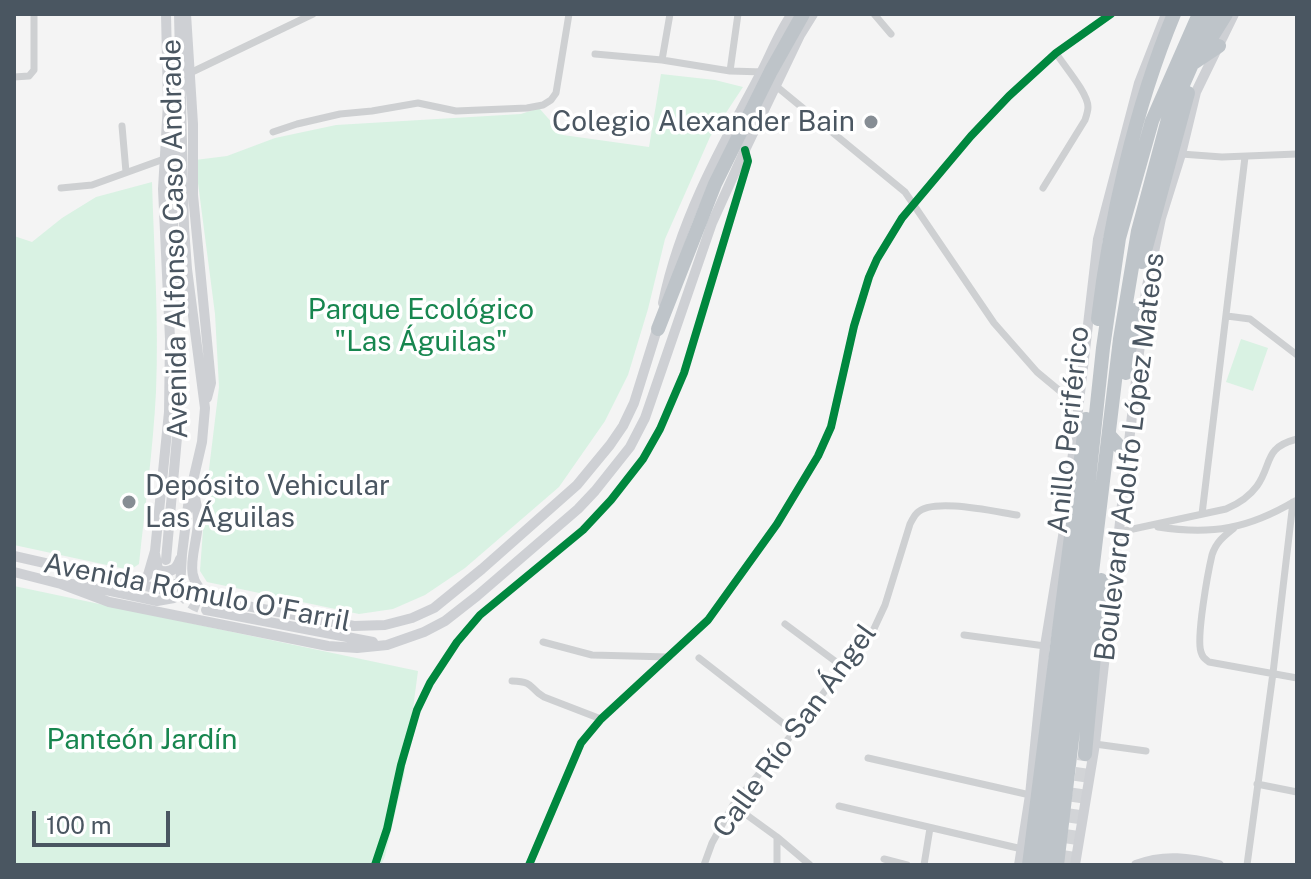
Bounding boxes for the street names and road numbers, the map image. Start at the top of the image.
street label: Avenida Alfonso Caso Andrade [155,39,195,439]
street label: Boulevard Adolfo López Mateos [1088,251,1172,663]
street label: Anillo Periférico [1041,325,1097,535]
street label: Avenida Rómulo O'Farril [41,547,353,639]
street label: Calle Río San Ángel [706,618,884,844]

